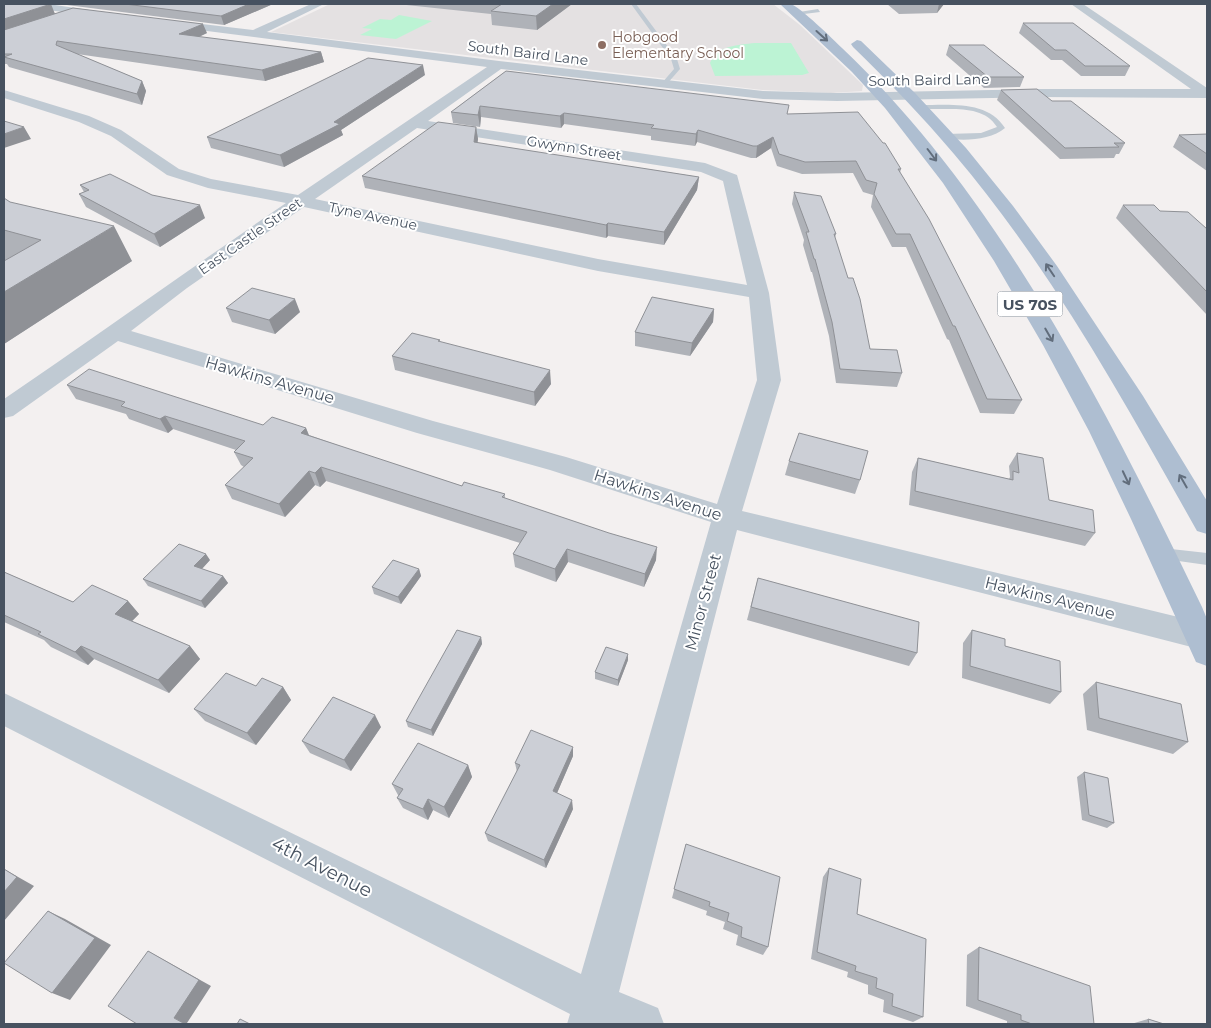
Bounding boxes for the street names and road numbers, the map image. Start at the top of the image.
street label: South Baird Lane [467,37,589,69]
street label: South Baird Lane [868,70,990,90]
street label: Gwynn Street [525,132,623,164]
street label: East Castle Street [195,193,306,279]
street label: Tyne Avenue [327,198,419,234]
road number: US 70S [998,292,1062,316]
street label: Hawkins Avenue [203,352,337,408]
street label: Hawkins Avenue [592,465,724,525]
street label: Minor Street [681,551,725,652]
street label: Hawkins Avenue [983,573,1117,623]
street label: 4th Avenue [268,832,376,902]

